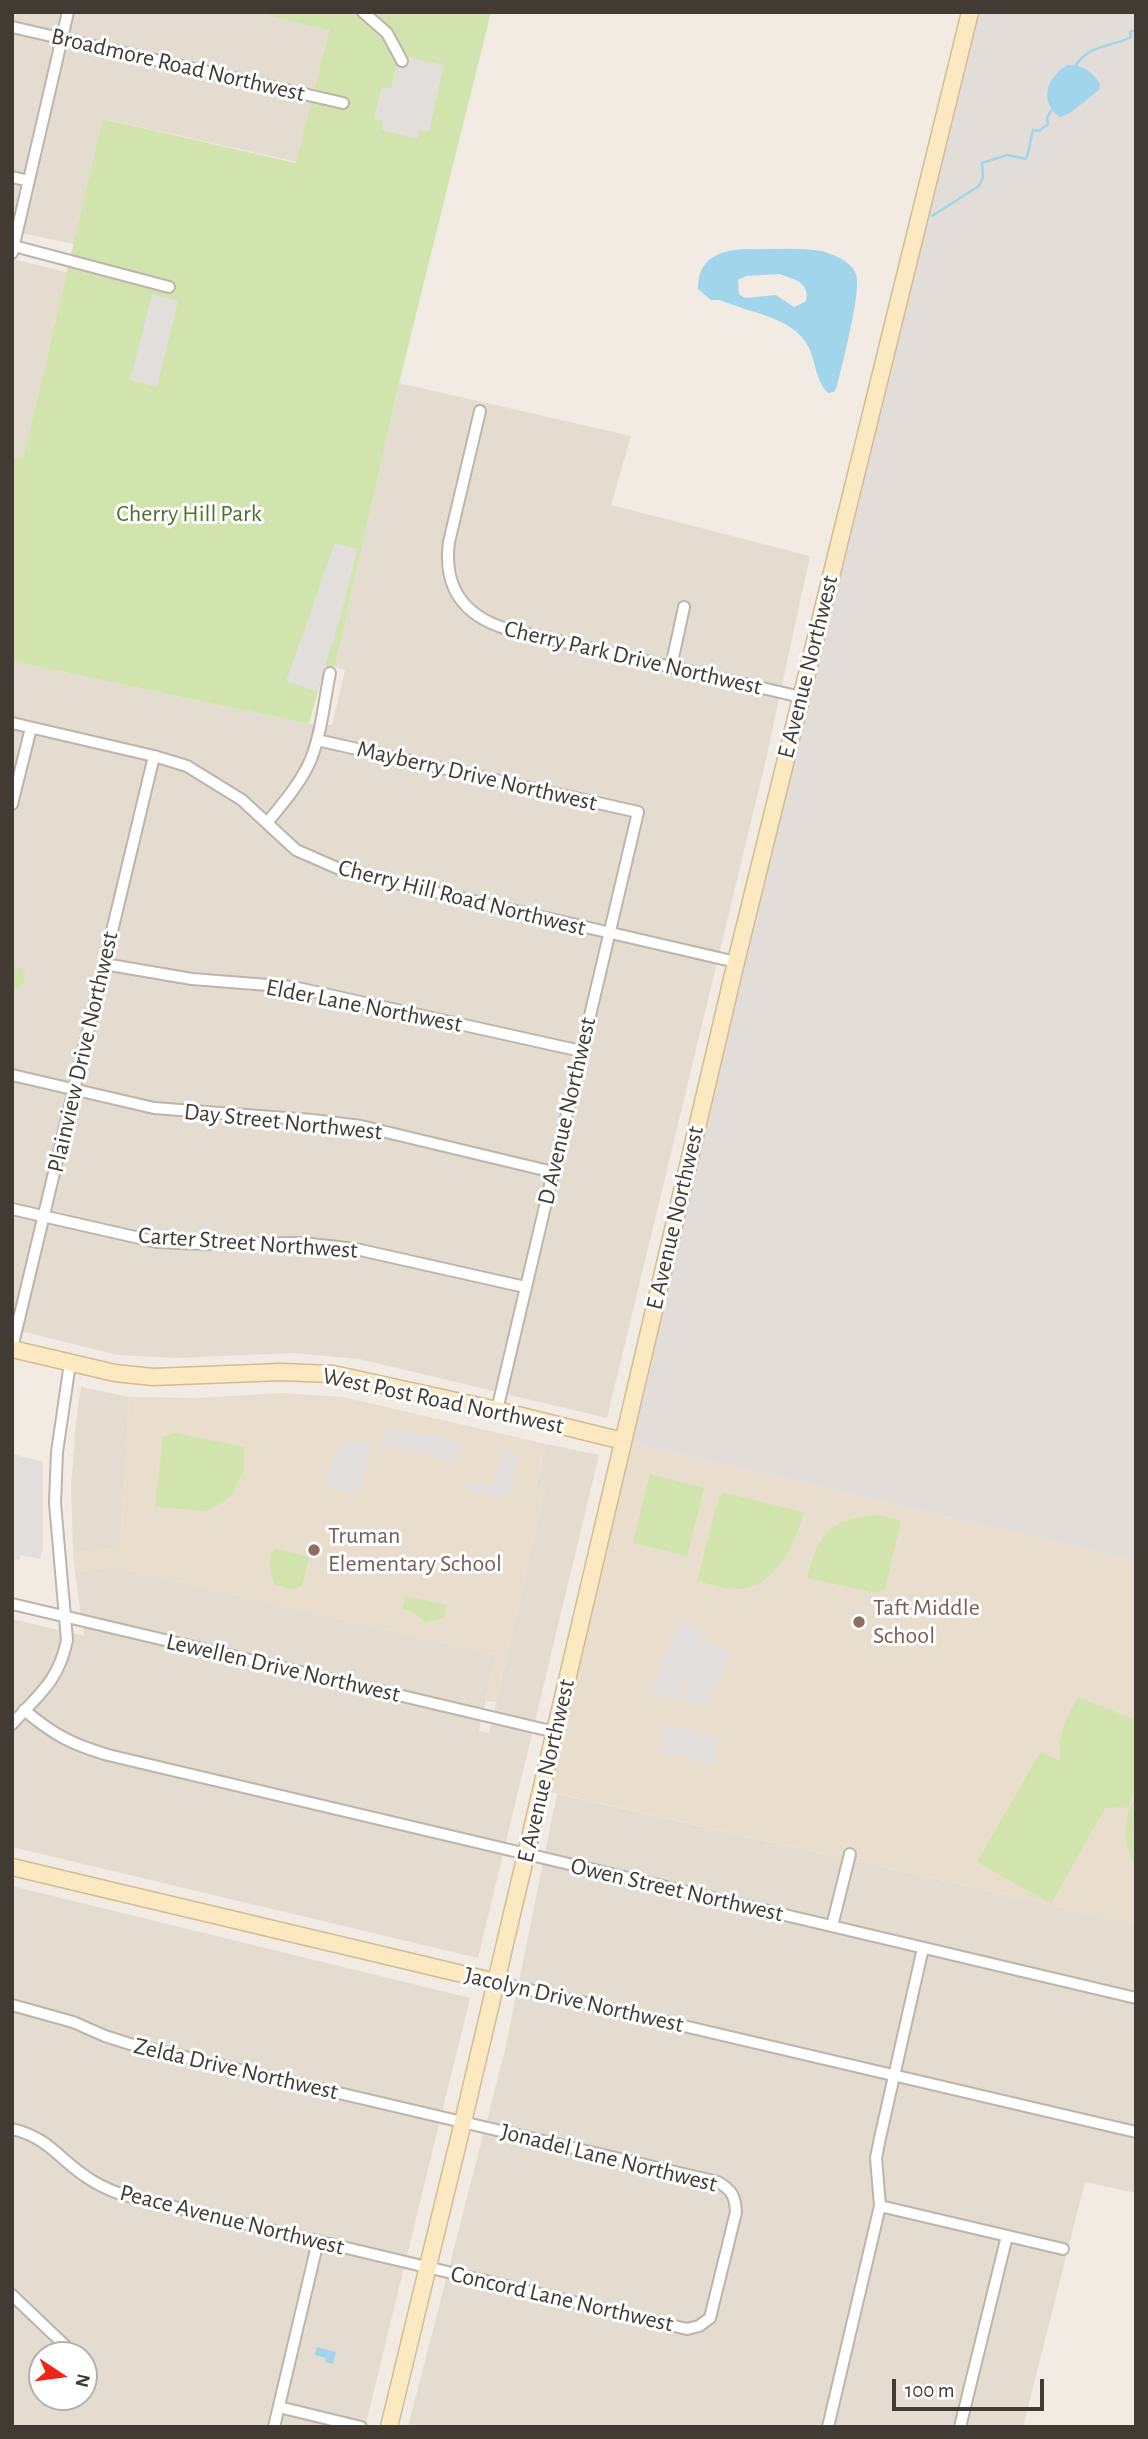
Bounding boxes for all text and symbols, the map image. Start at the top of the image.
street label: Broadmore Road Northwest [48,22,308,108]
park label: Cherry Hill Park [116,500,262,528]
street label: E Avenue Northwest [771,572,845,762]
street label: Cherry Park Drive Northwest [501,614,765,702]
street label: Mayberry Drive Northwest [354,734,600,818]
street label: Cherry Hill Road Northwest [335,853,589,943]
street label: Plainview Drive Northwest [41,929,125,1175]
street label: Elder Lane Northwest [263,973,465,1039]
street label: D Avenue Northwest [531,1014,603,1208]
street label: Day Street Northwest [182,1097,384,1147]
street label: E Avenue Northwest [640,1123,710,1313]
street label: Carter Street Northwest [137,1221,359,1265]
street label: West Post Road Northwest [320,1361,566,1441]
place label: Truman Elementary School [328,1522,502,1578]
marker: Truman Elementary School [306,1542,322,1558]
place label: Taft Middle School [873,1594,980,1650]
marker: Taft Middle School [851,1614,867,1630]
street label: Lewellen Drive Northwest [163,1627,403,1709]
street label: E Avenue Northwest [511,1676,581,1866]
street label: Owen Street Northwest [568,1852,786,1928]
street label: Jacolyn Drive Northwest [462,1961,686,2039]
street label: Zelda Drive Northwest [131,2031,341,2107]
street label: Jonadel Lane Northwest [498,2117,720,2199]
street label: Peace Avenue Northwest [117,2178,347,2262]
street label: Concord Lane Northwest [448,2259,676,2339]
north arrow [28,2341,98,2411]
scale bar [896,2366,1048,2410]
text: N [71,2372,93,2389]
text: 100 m [905,2380,955,2401]

